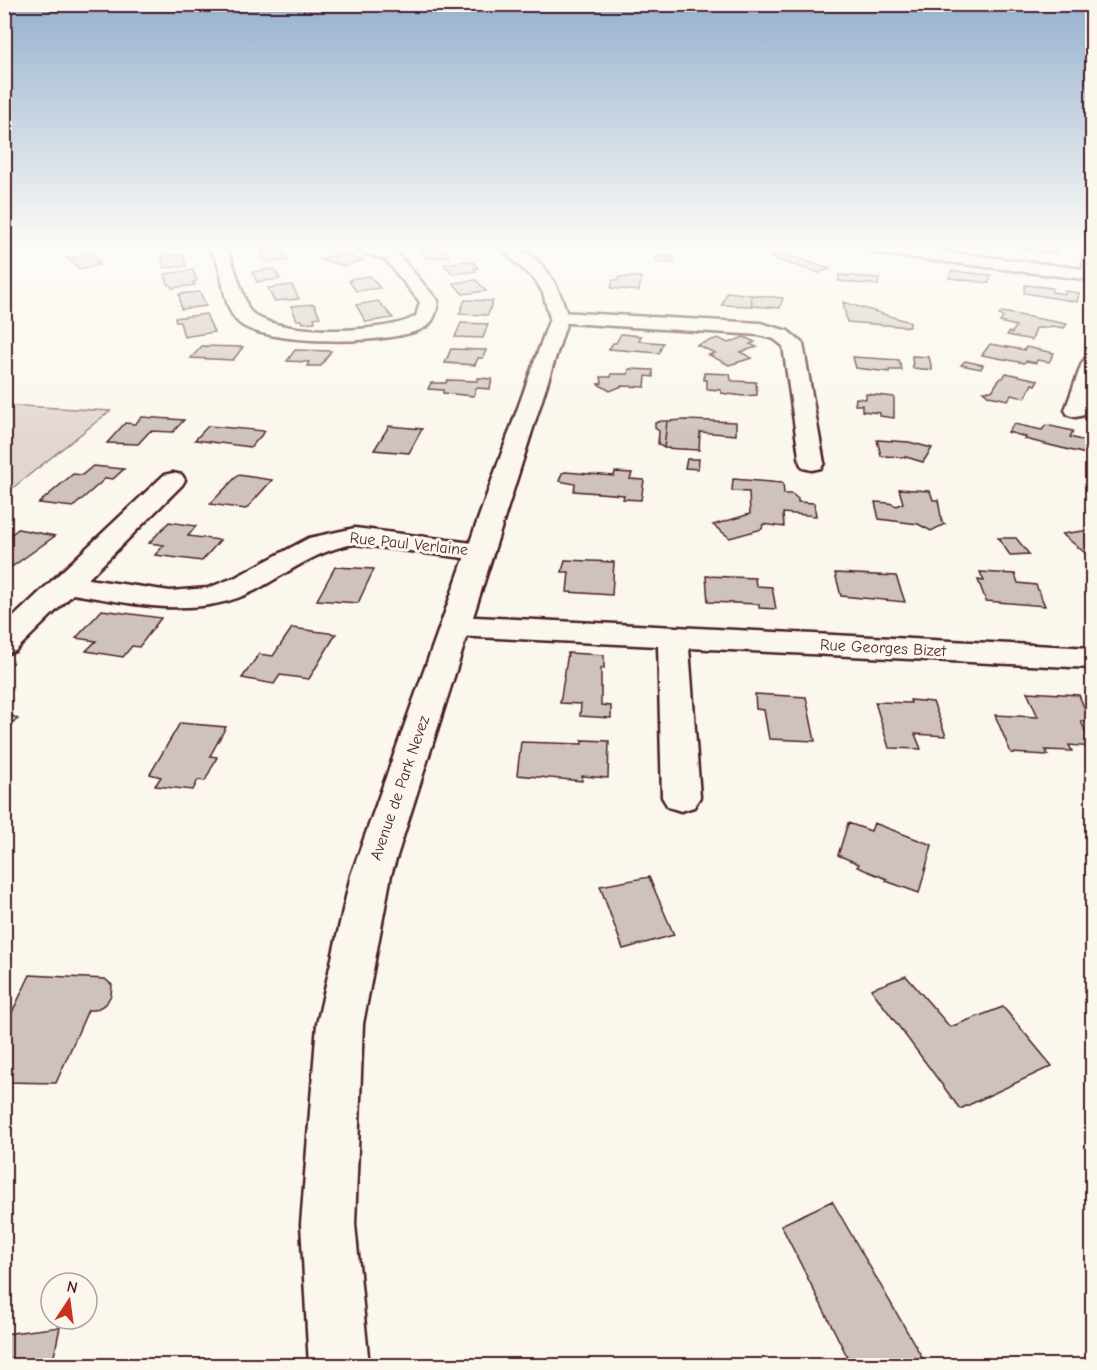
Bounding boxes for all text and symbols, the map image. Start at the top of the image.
street label: Rue Paul Verlaine [349,529,469,559]
street label: Rue Georges Bizet [820,636,947,660]
street label: Avenue de Park Nevez [367,713,433,863]
north arrow [39,1271,99,1331]
text: N [65,1277,79,1297]

